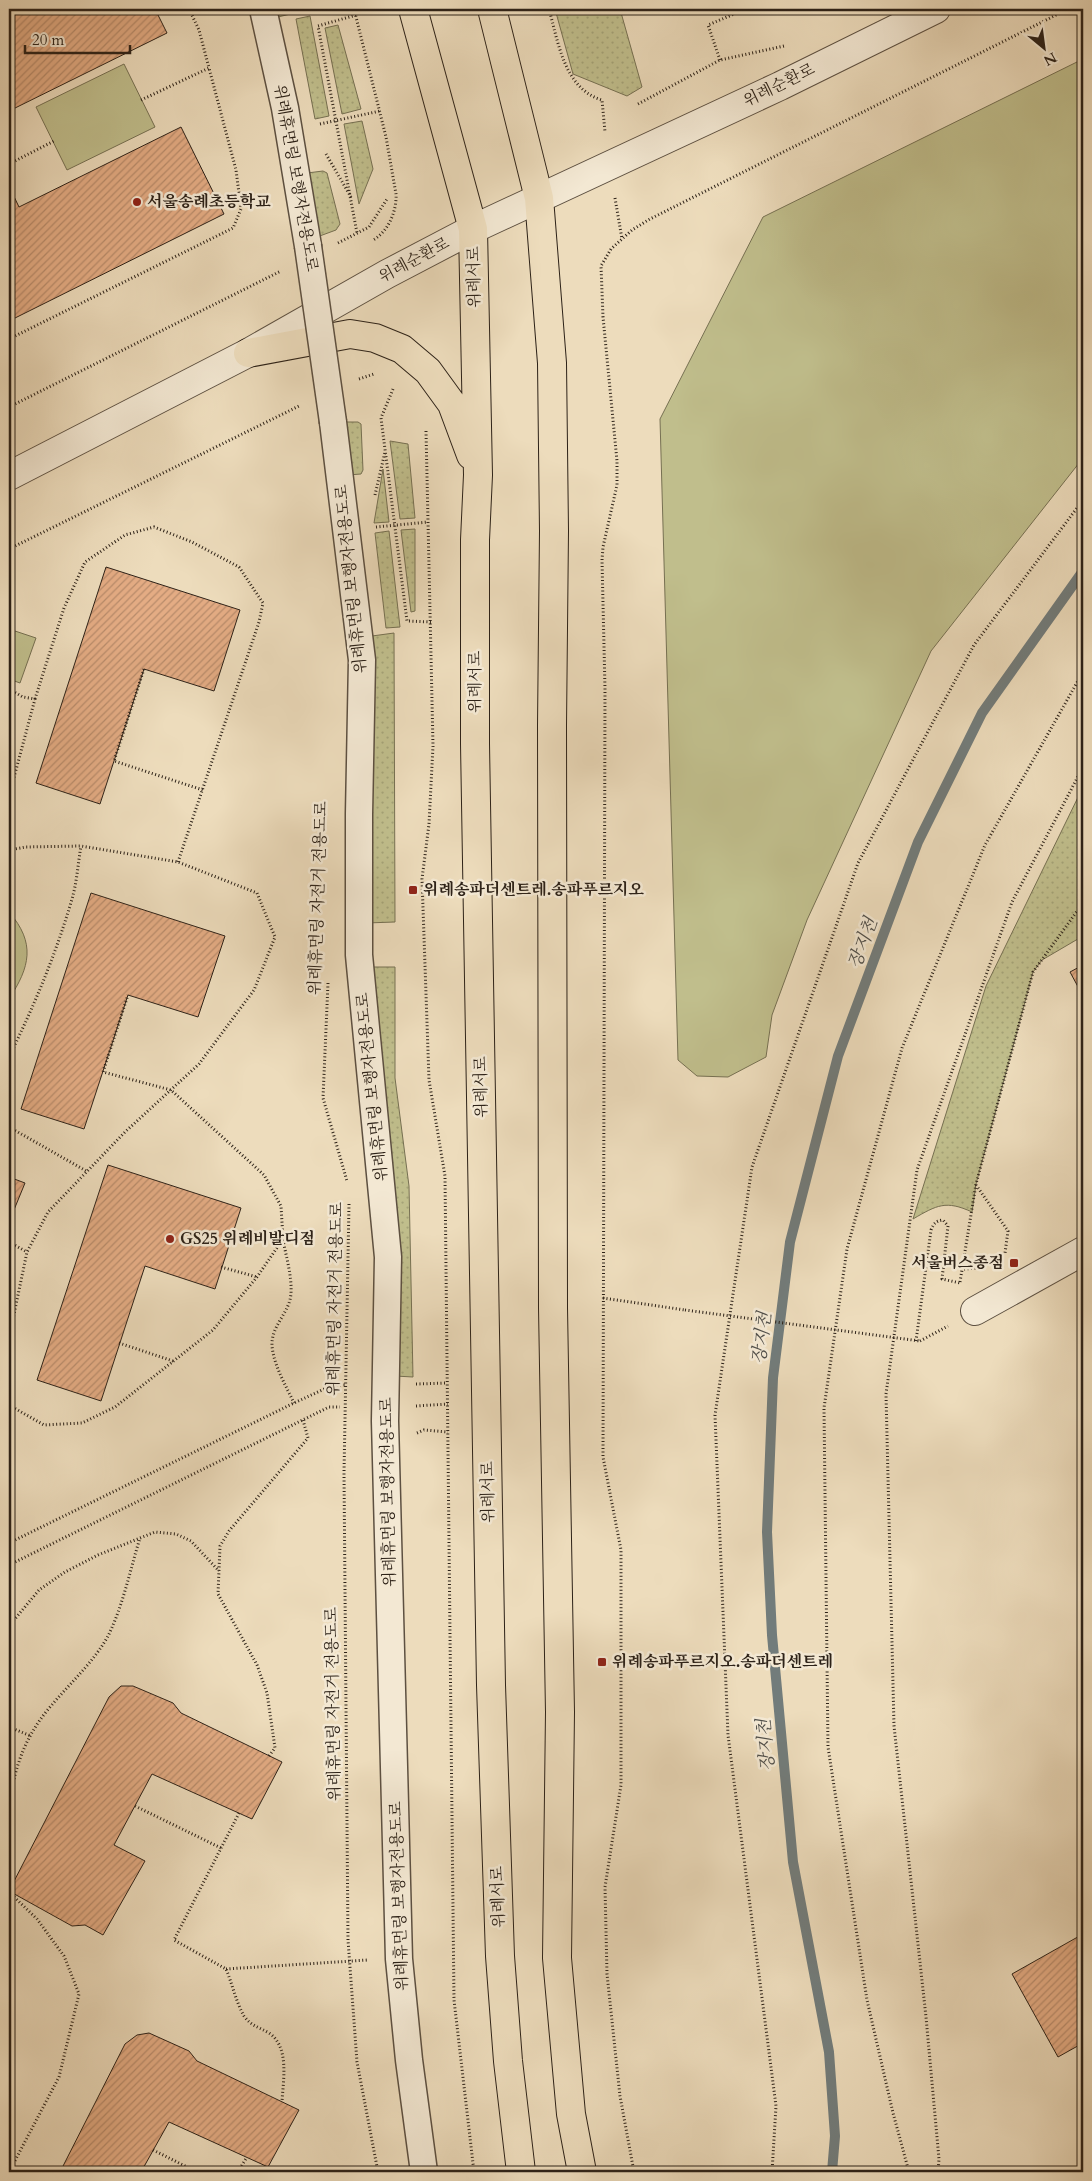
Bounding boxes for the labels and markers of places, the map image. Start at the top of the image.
place label: 서울송례초등학교 [147,191,271,213]
marker: 서울송례초등학교 [131,196,143,208]
place label: 위례송파더센트레.송파푸르지오 [423,879,645,901]
marker: 위례송파더센트레.송파푸르지오 [407,884,419,896]
place label: GS25 위례비발디점 [180,1228,315,1250]
marker: GS25 위례비발디점 [164,1233,176,1245]
place label: 서울버스종점 [911,1252,1004,1274]
marker: 서울버스종점 [1008,1257,1020,1269]
place label: 위례송파푸르지오.송파더센트레 [612,1651,833,1673]
marker: 위례송파푸르지오.송파더센트레 [596,1656,608,1668]

